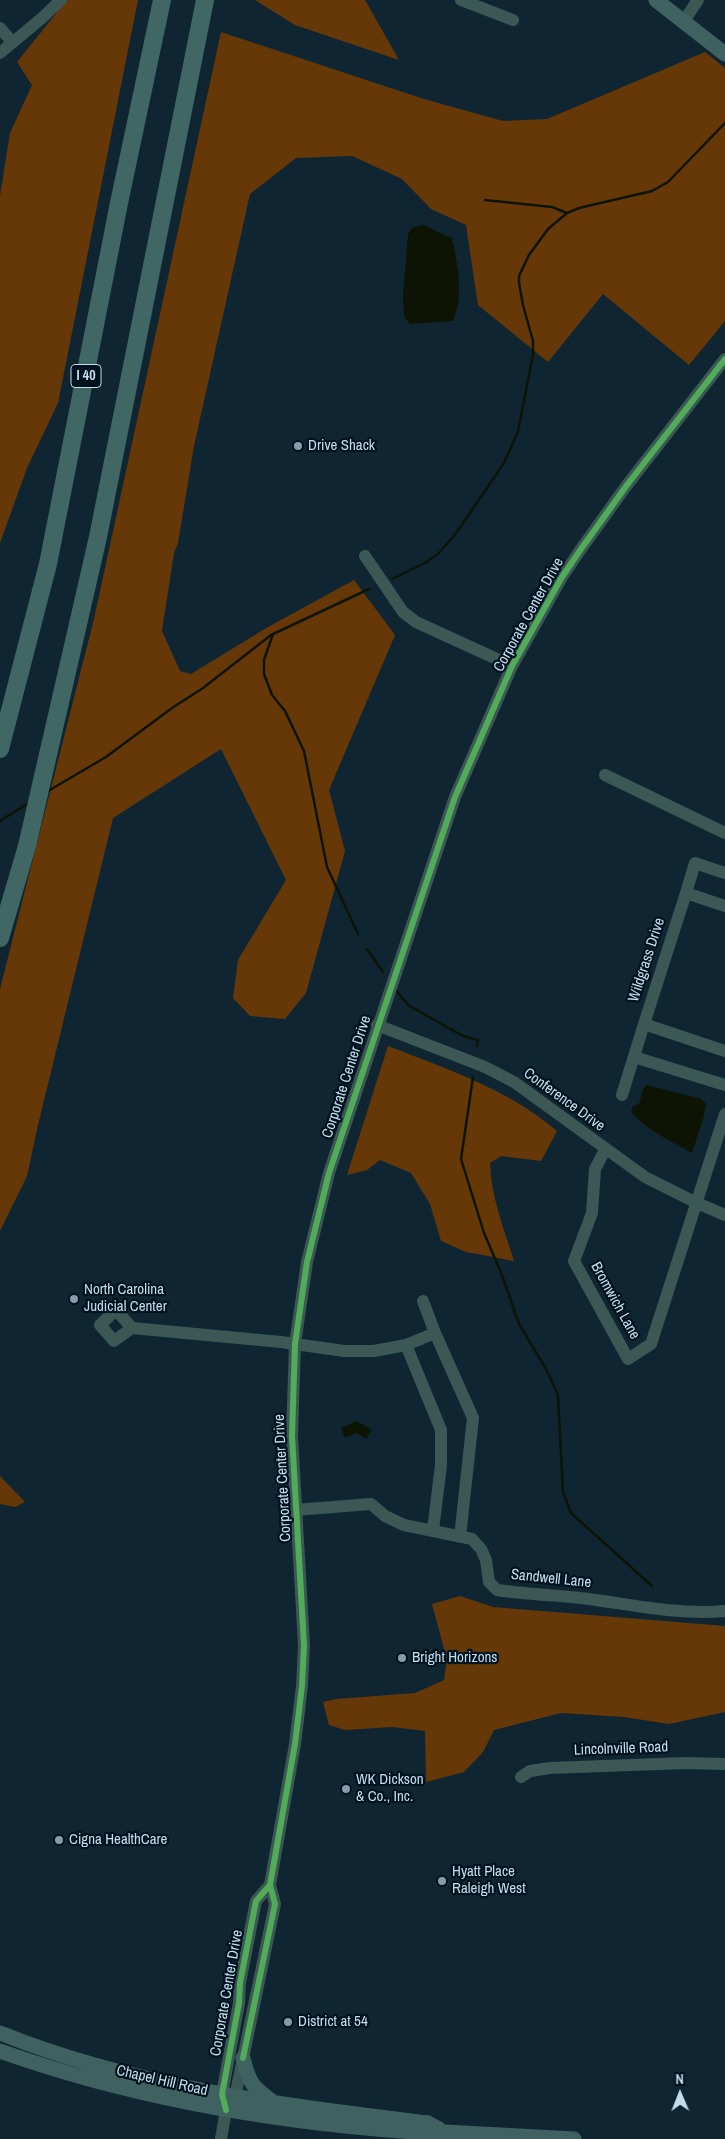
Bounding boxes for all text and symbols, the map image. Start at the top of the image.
road number: I 40 [71,364,101,388]
place label: Drive Shack [308,437,375,455]
marker: Drive Shack [292,440,304,452]
street label: Corporate Center Drive [490,555,568,675]
street label: Wildgrass Drive [625,916,669,1004]
street label: Corporate Center Drive [319,1013,375,1141]
street label: Conference Drive [520,1064,608,1136]
street label: Bromwich Lane [586,1259,644,1343]
place label: North Carolina Judicial Center [84,1281,167,1316]
marker: North Carolina Judicial Center [68,1293,80,1305]
street label: Corporate Center Drive [271,1414,295,1542]
street label: Sandwell Lane [510,1566,592,1592]
place label: Bright Horizons [412,1649,497,1667]
marker: Bright Horizons [396,1652,408,1664]
street label: Lincolnville Road [574,1738,668,1760]
place label: WK Dickson & Co., Inc. [356,1771,424,1806]
marker: WK Dickson & Co., Inc. [340,1783,352,1795]
place label: Cigna HealthCare [69,1831,167,1849]
marker: Cigna HealthCare [53,1834,65,1846]
place label: Hyatt Place Raleigh West [452,1863,526,1898]
marker: Hyatt Place Raleigh West [436,1875,448,1887]
street label: Corporate Center Drive [207,1928,247,2058]
place label: District at 54 [298,2013,368,2031]
marker: District at 54 [282,2016,294,2028]
street label: Chapel Hill Road [115,2062,209,2100]
north arrow [655,2069,705,2119]
text: N [675,2070,684,2088]

